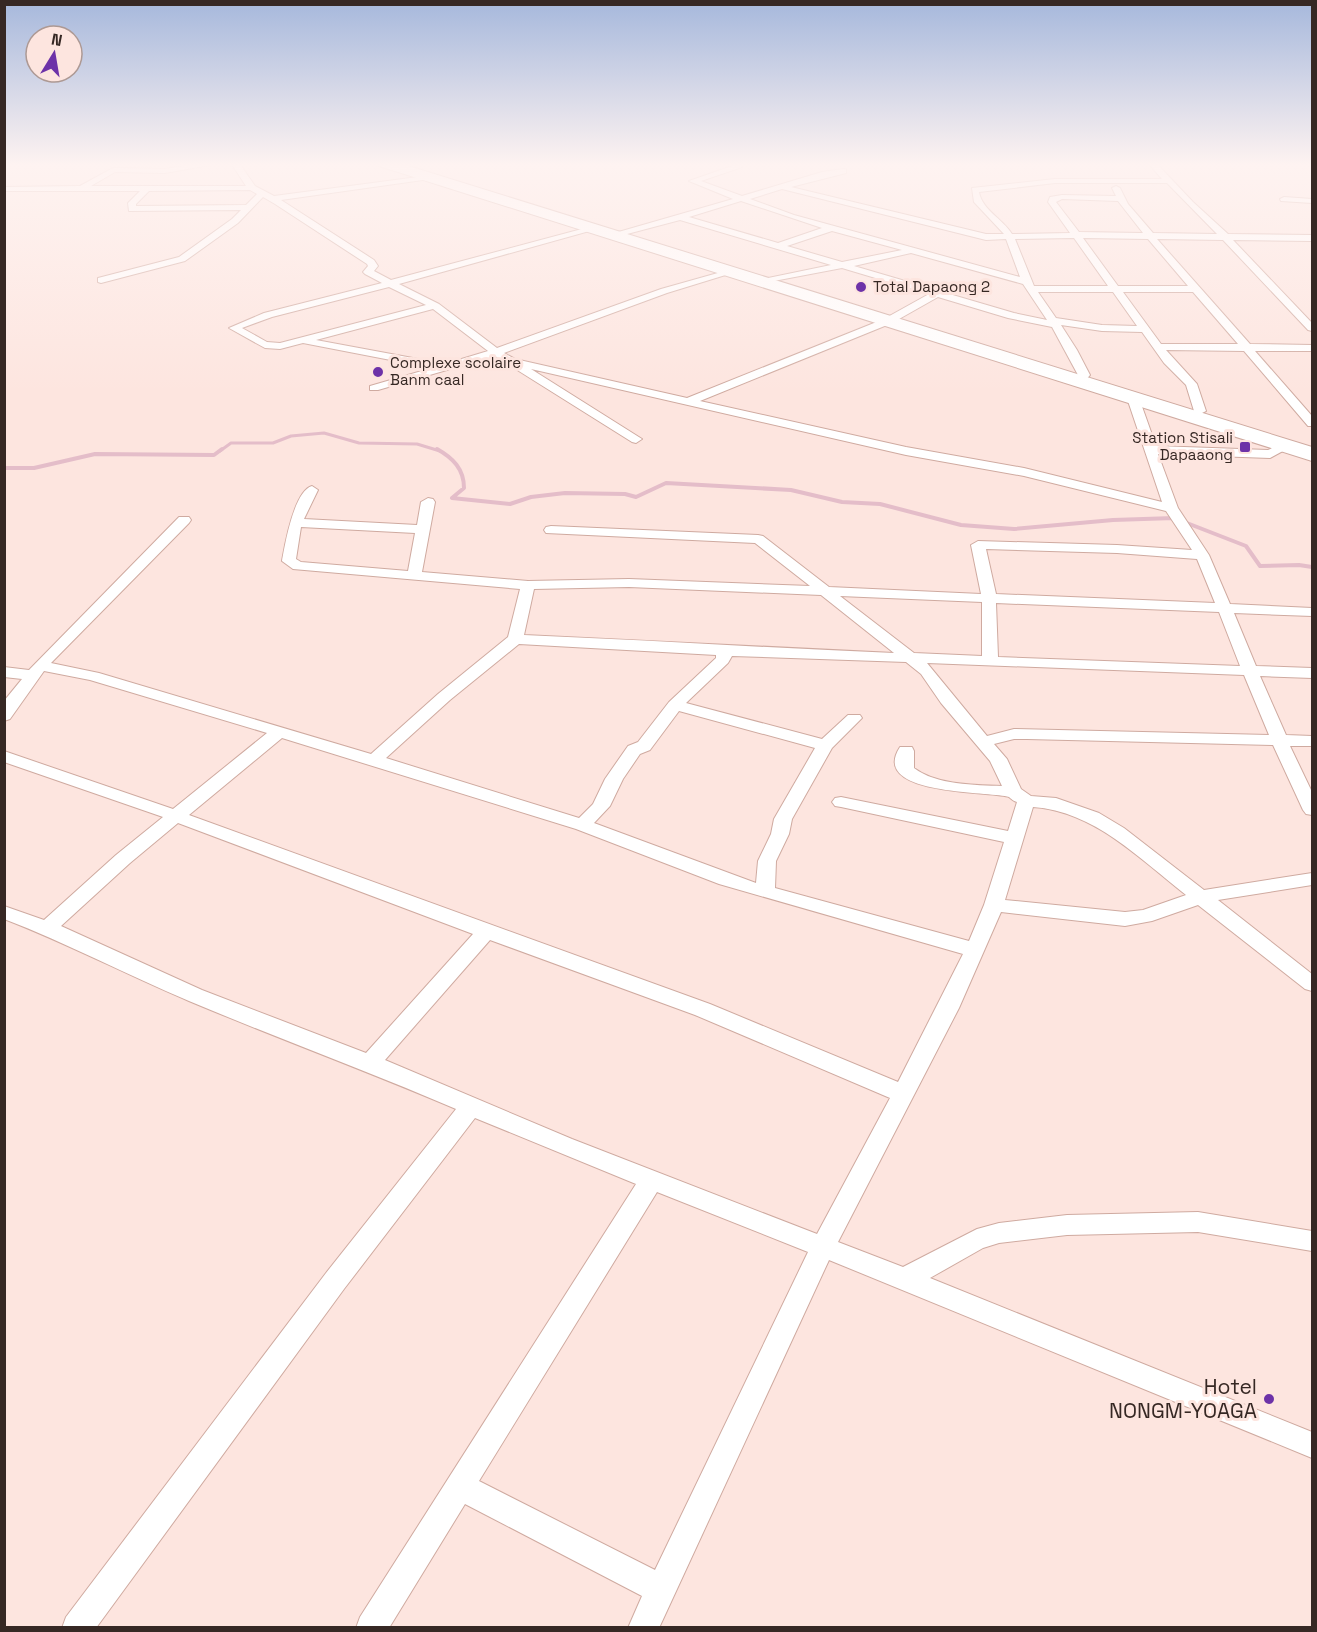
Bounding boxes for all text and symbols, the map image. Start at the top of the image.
north arrow [24,24,84,84]
text: N [49,28,64,51]
place label: Total Dapaong 2 [873,277,990,296]
marker: Total Dapaong 2 [854,280,868,294]
place label: Complexe scolaire Banm caal [390,353,521,389]
marker: Complexe scolaire Banm caal [371,365,385,379]
place label: Station Stisali Dapaaong [1132,428,1233,464]
marker: Station Stisali Dapaaong [1238,440,1252,454]
place label: Hotel NONGM-YOAGA [1109,1373,1257,1424]
marker: Hotel NONGM-YOAGA [1262,1392,1276,1406]

